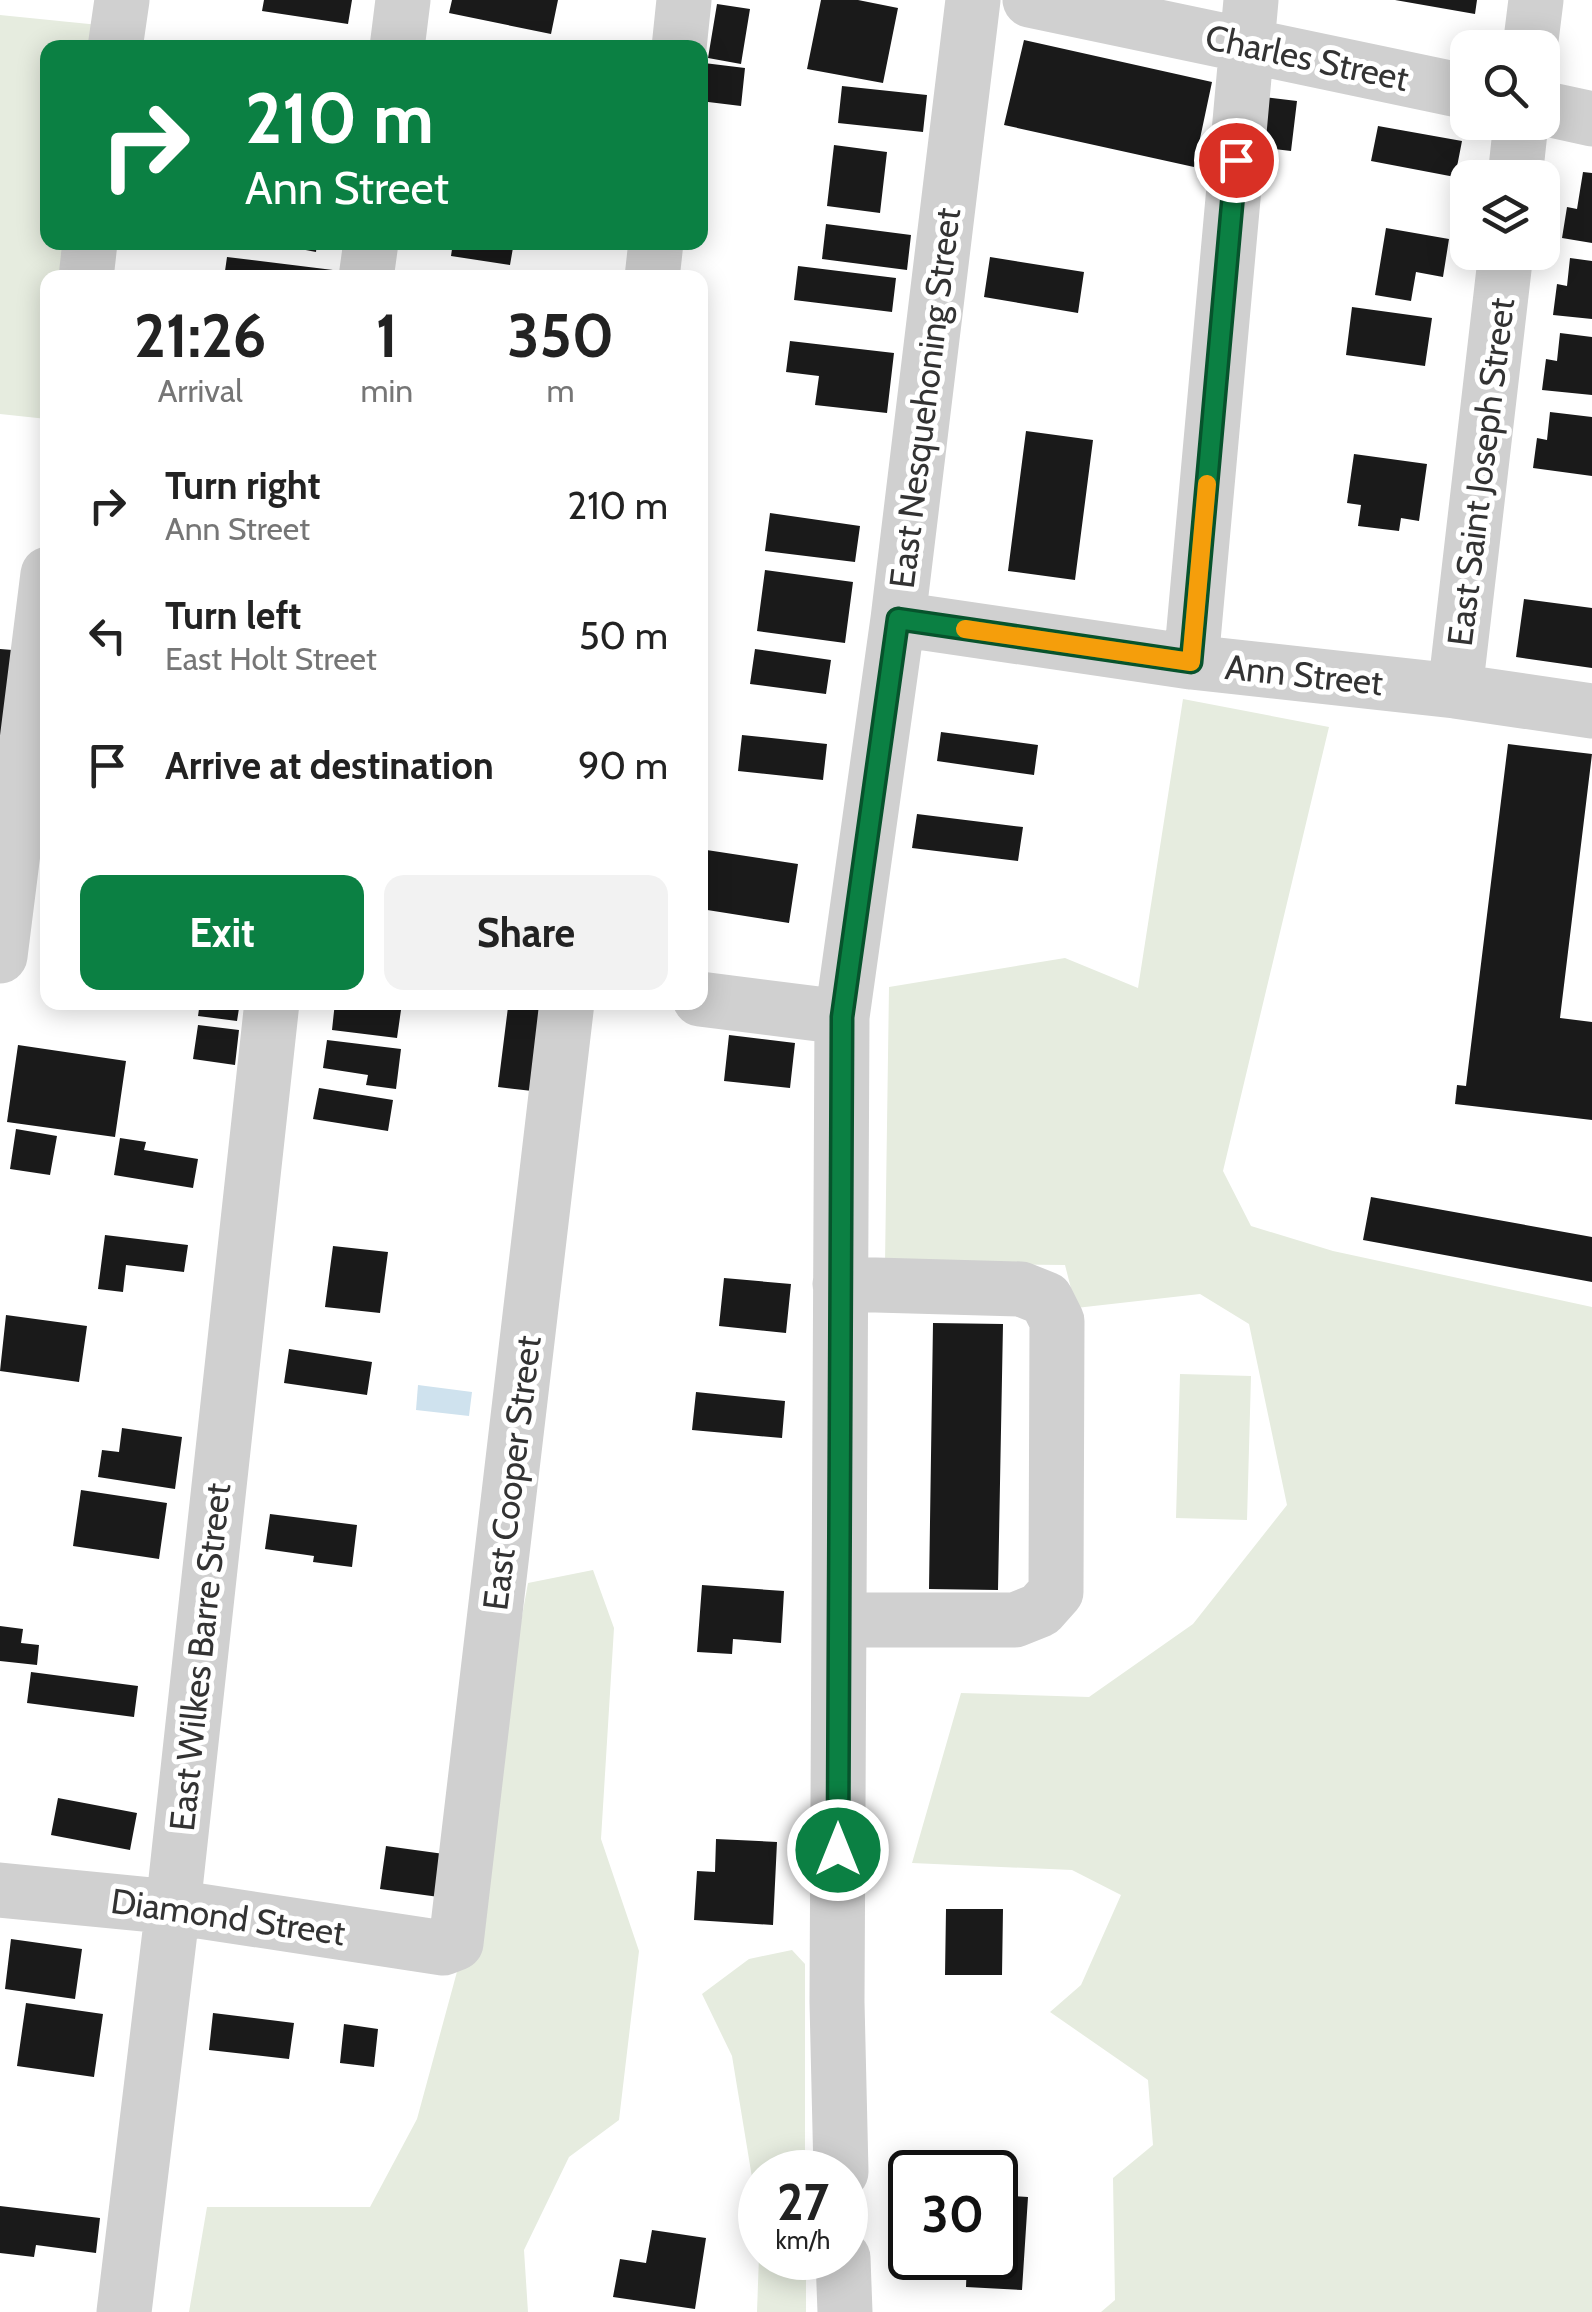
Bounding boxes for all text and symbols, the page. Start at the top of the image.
street label: Charles Street [1202,15,1413,100]
map controls [1450,30,1560,270]
button: search [1450,30,1560,140]
text: 210 m [245,75,434,161]
icon: right [80,80,210,210]
pin [1194,118,1279,203]
icon: arrive [1209,133,1264,188]
button: layers [1450,160,1560,270]
text: Ann Street [245,161,449,215]
street label: East Nesquehoning Street [880,205,969,590]
street label: East Saint Joseph Street [1438,295,1523,648]
text: 21:26 [134,299,267,372]
text: 1 [376,299,398,372]
text: 350 [507,299,614,372]
text: Arrival [158,371,243,410]
text: min [360,371,413,410]
text: m [547,371,575,410]
text: Turn right [165,462,321,509]
icon: right [80,478,135,533]
text: 210 m [567,482,668,529]
text: Ann Street [165,509,310,548]
text: Turn left [165,592,301,639]
icon: left [80,608,135,663]
text: 50 m [579,612,668,659]
text: East Holt Street [165,639,377,678]
street label: Ann Street [1223,645,1385,704]
icon: arrive [80,738,135,793]
text: Arrive at destination [165,742,494,789]
text: 90 m [578,742,668,789]
button: Exit [80,875,364,990]
button: Share [384,875,668,990]
street label: East Cooper Street [473,1333,550,1613]
street label: East Wilkes Barre Street [160,1481,239,1833]
position arrow [786,1798,890,1902]
street label: Diamond Street [108,1879,348,1954]
speed limit sign: 30 [888,2150,1018,2280]
text: 27 [777,2172,829,2233]
text: km/h [776,2225,830,2255]

